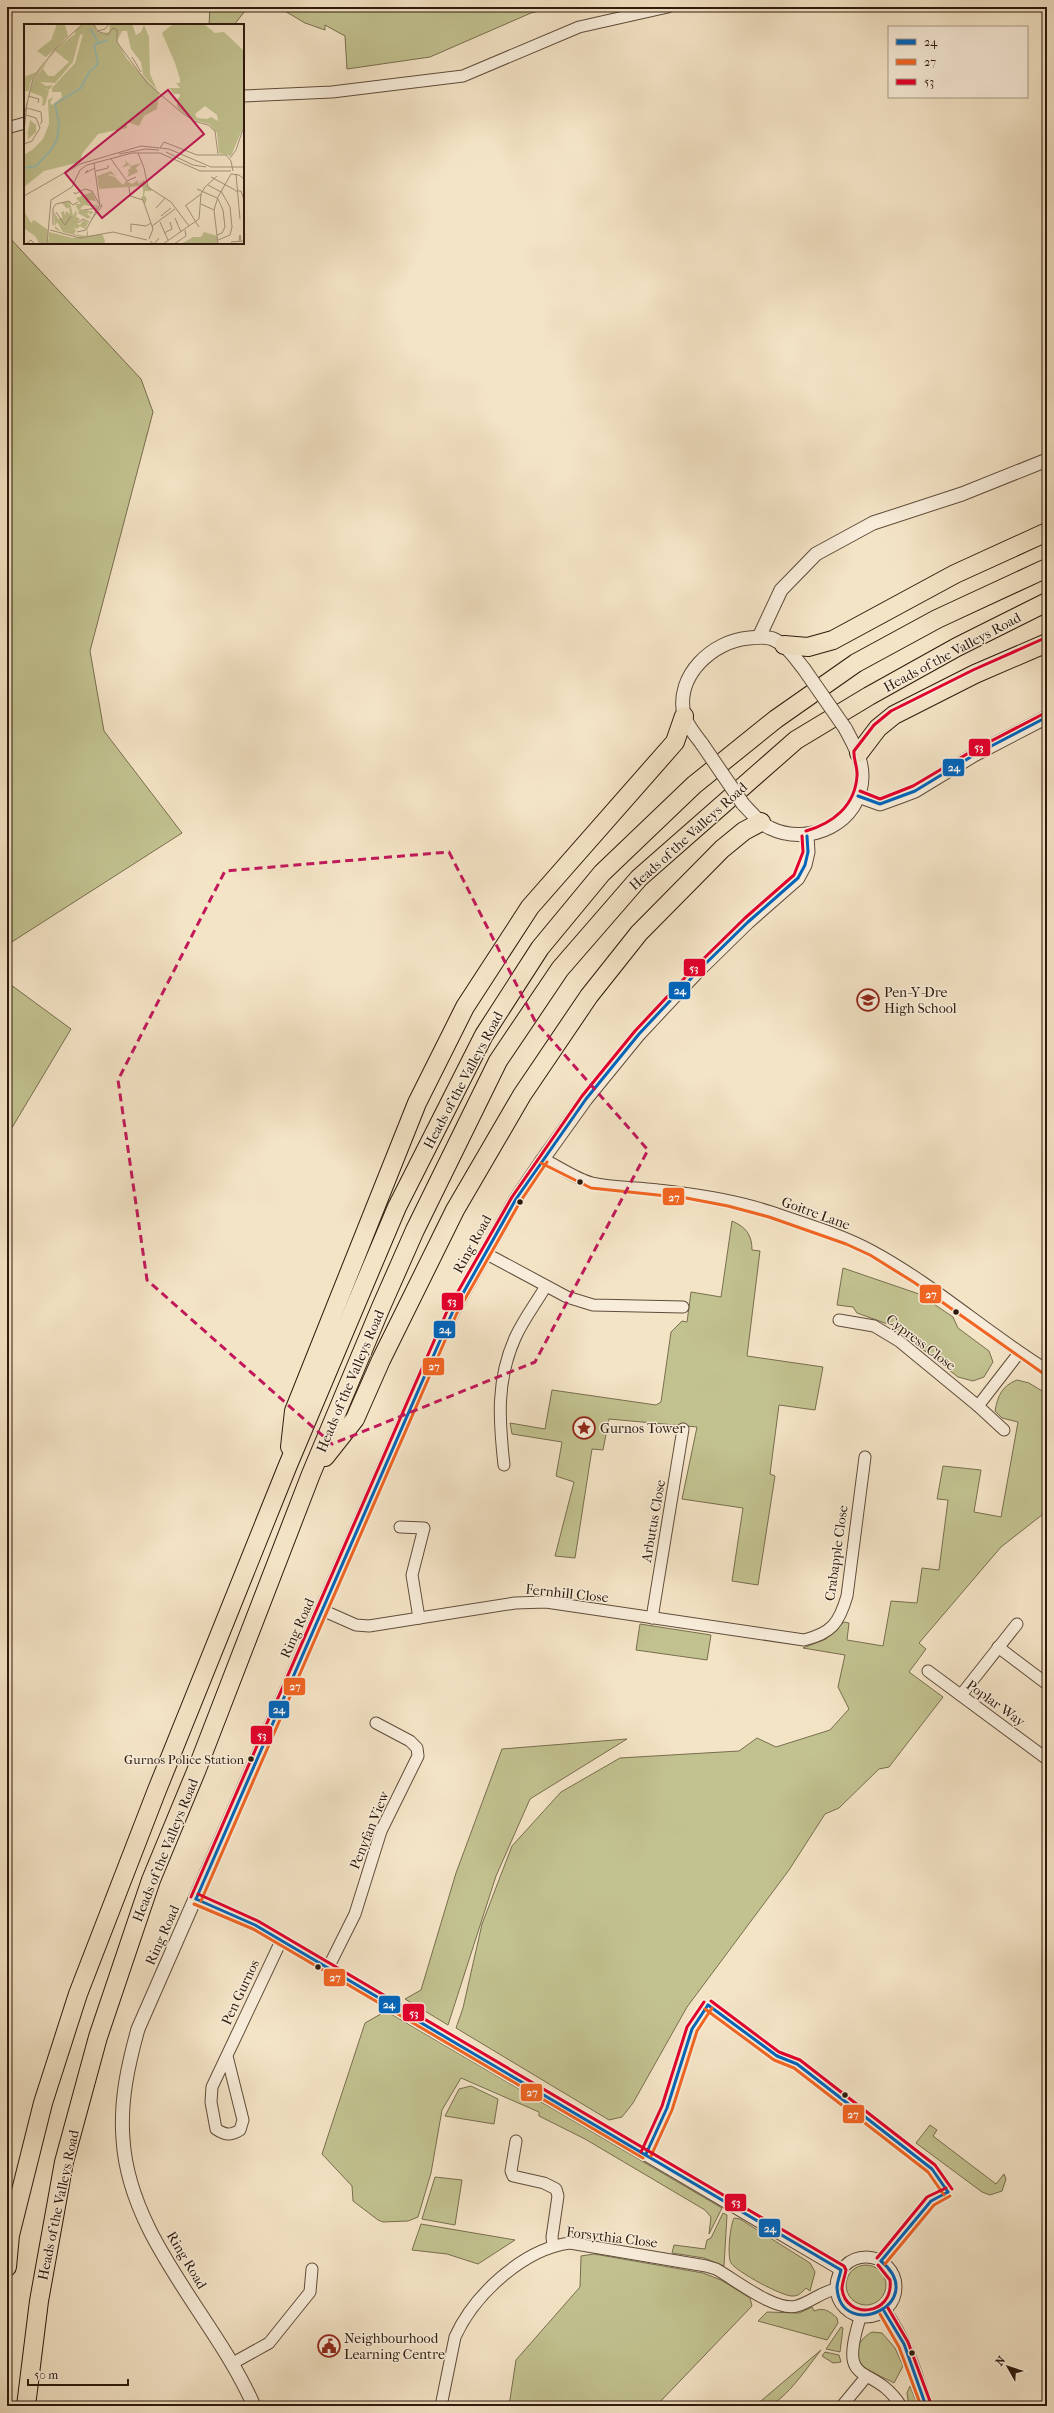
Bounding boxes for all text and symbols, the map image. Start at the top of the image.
inset map [24,24,244,244]
legend [888,26,1028,98]
text: 24 [924,35,938,49]
text: 27 [924,55,936,69]
text: 53 [924,75,934,89]
street label: Heads of the Valleys Road [881,609,1024,696]
line badge: 53 [968,738,991,757]
text: 53 [974,741,984,754]
line badge: 24 [942,758,965,777]
text: 24 [948,761,961,774]
street label: Heads of the Valleys Road [626,779,751,894]
line badge: 53 [683,958,706,977]
text: 53 [689,962,699,975]
line badge: 24 [668,981,691,1000]
text: 24 [674,984,687,997]
place label: Pen-Y-Dre High School [884,984,957,1017]
school or university icon: Pen-Y-Dre High School [855,987,881,1013]
street label: Heads of the Valleys Road [420,1008,507,1152]
unlabelled marker [575,1177,585,1187]
line badge: 27 [662,1187,685,1206]
text: 27 [669,1191,680,1204]
street label: Goitre Lane [779,1193,852,1234]
unlabelled marker [515,1197,525,1207]
street label: Ring Road [449,1212,496,1276]
line badge: 27 [919,1284,942,1304]
text: 27 [926,1288,937,1301]
line badge: 53 [441,1292,464,1311]
text: 53 [447,1295,457,1308]
street label: Heads of the Valleys Road [313,1307,388,1455]
unlabelled marker [951,1307,961,1317]
street label: Cypress Close [882,1311,959,1374]
line badge: 24 [433,1320,456,1339]
text: 24 [439,1323,452,1336]
line badge: 27 [422,1357,445,1376]
text: 27 [429,1360,440,1373]
place icon: Gurnos Tower [571,1415,597,1441]
place label: Gurnos Tower [600,1420,685,1437]
street label: Arbutus Close [638,1478,669,1565]
street label: Crabapple Close [821,1504,852,1602]
street label: Fernhill Close [524,1581,609,1606]
street label: Ring Road [277,1595,318,1661]
street label: Poplar Way [963,1676,1029,1731]
line badge: 27 [283,1677,306,1696]
text: 27 [290,1680,301,1693]
line badge: 24 [268,1700,290,1719]
text: 24 [273,1703,286,1716]
line badge: 53 [250,1725,273,1745]
text: 53 [257,1729,267,1742]
place label: Gurnos Police Station [124,1752,244,1767]
marker: Gurnos Police Station [246,1754,256,1764]
street label: Heads of the Valleys Road [129,1776,202,1924]
street label: Penyfan View [346,1788,393,1872]
street label: Ring Road [142,1902,183,1968]
street label: Pen Gurnos [218,1957,263,2028]
unlabelled marker [313,1962,323,1972]
line badge: 27 [323,1968,346,1987]
text: 27 [330,1971,341,1984]
line badge: 24 [378,1995,401,2014]
text: 24 [383,1998,396,2011]
line badge: 53 [402,2003,425,2022]
text: 53 [409,2007,419,2020]
line badge: 27 [520,2083,543,2102]
text: 27 [527,2086,538,2099]
unlabelled marker [840,2090,850,2100]
line badge: 27 [842,2104,865,2124]
text: 27 [848,2108,859,2121]
street label: Heads of the Valleys Road [34,2128,83,2282]
line badge: 53 [724,2193,747,2212]
text: 53 [731,2196,741,2209]
line badge: 24 [758,2218,781,2238]
text: 24 [764,2222,777,2235]
street label: Forsythia Close [565,2223,659,2252]
street label: Ring Road [163,2228,211,2292]
place label: Neighbourhood Learning Centre [344,2330,445,2363]
public building icon: Neighbourhood Learning Centre [316,2333,342,2359]
north arrow [988,2347,1028,2387]
unlabelled marker [907,2348,917,2358]
text: N [993,2353,1009,2368]
scale bar [28,2361,128,2387]
text: 50 m [34,2368,58,2382]

